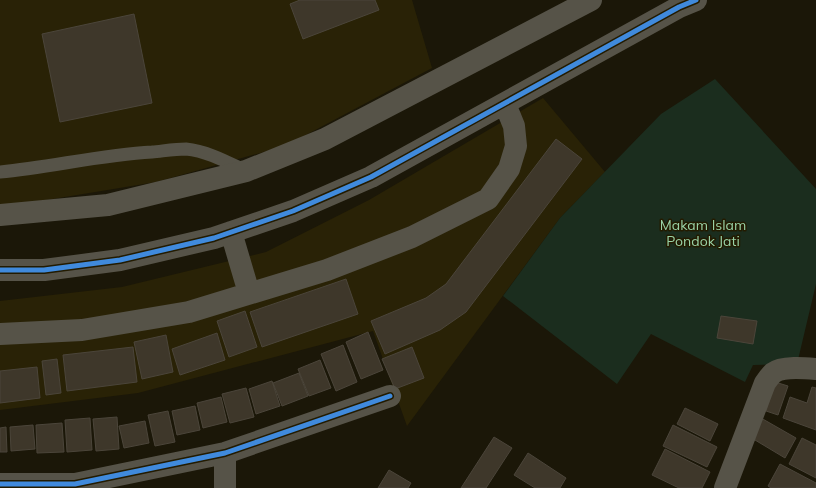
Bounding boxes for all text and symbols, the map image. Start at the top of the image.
park label: Makam Islam Pondok Jati [660,216,746,250]

